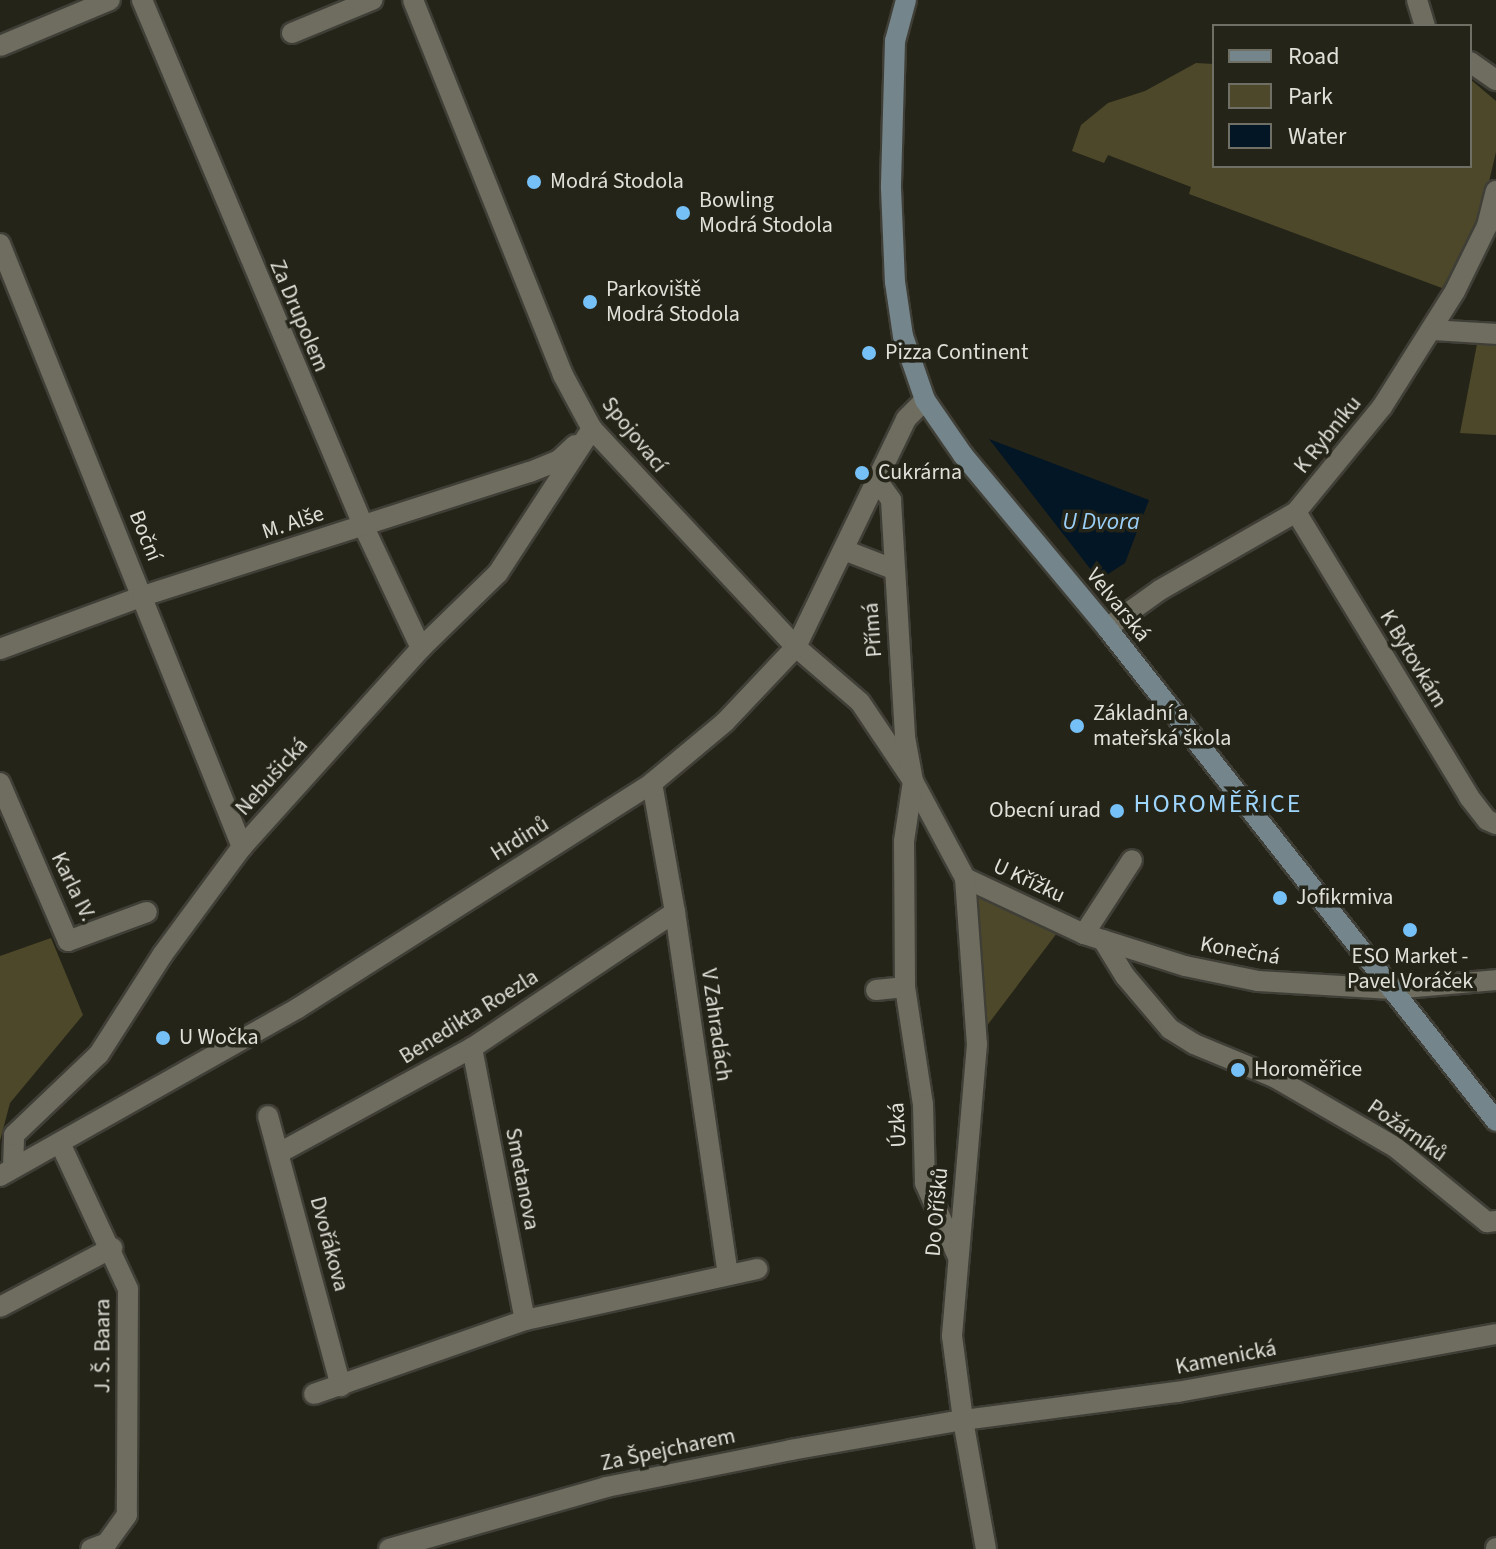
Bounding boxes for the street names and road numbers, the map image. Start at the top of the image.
street label: Za Drupolem [264,256,334,376]
street label: K Rybníku [1289,391,1367,479]
street label: Spojovací [596,392,672,478]
street label: M. Alše [259,501,327,545]
street label: Boční [123,507,167,565]
street label: Velvarská [1080,563,1156,647]
street label: Přímá [858,602,888,658]
street label: K Bytovkám [1374,605,1452,713]
street label: Nebušická [230,733,314,821]
street label: Hrdinů [486,811,554,867]
street label: Karla IV. [45,848,101,926]
street label: U Křížku [989,853,1069,909]
street label: Konečná [1198,931,1282,971]
street label: Benedikta Roezla [395,964,543,1070]
street label: V Zahradách [695,967,737,1083]
street label: Požárníků [1362,1094,1452,1168]
street label: Úzká [884,1102,912,1148]
street label: Smetanova [499,1126,545,1232]
street label: Do Oříšků [920,1166,954,1258]
street label: Dvořákova [304,1194,354,1294]
street label: J. Š. Baara [90,1299,116,1393]
street label: Kamenická [1173,1335,1279,1381]
street label: Za Špejcharem [598,1423,738,1477]

